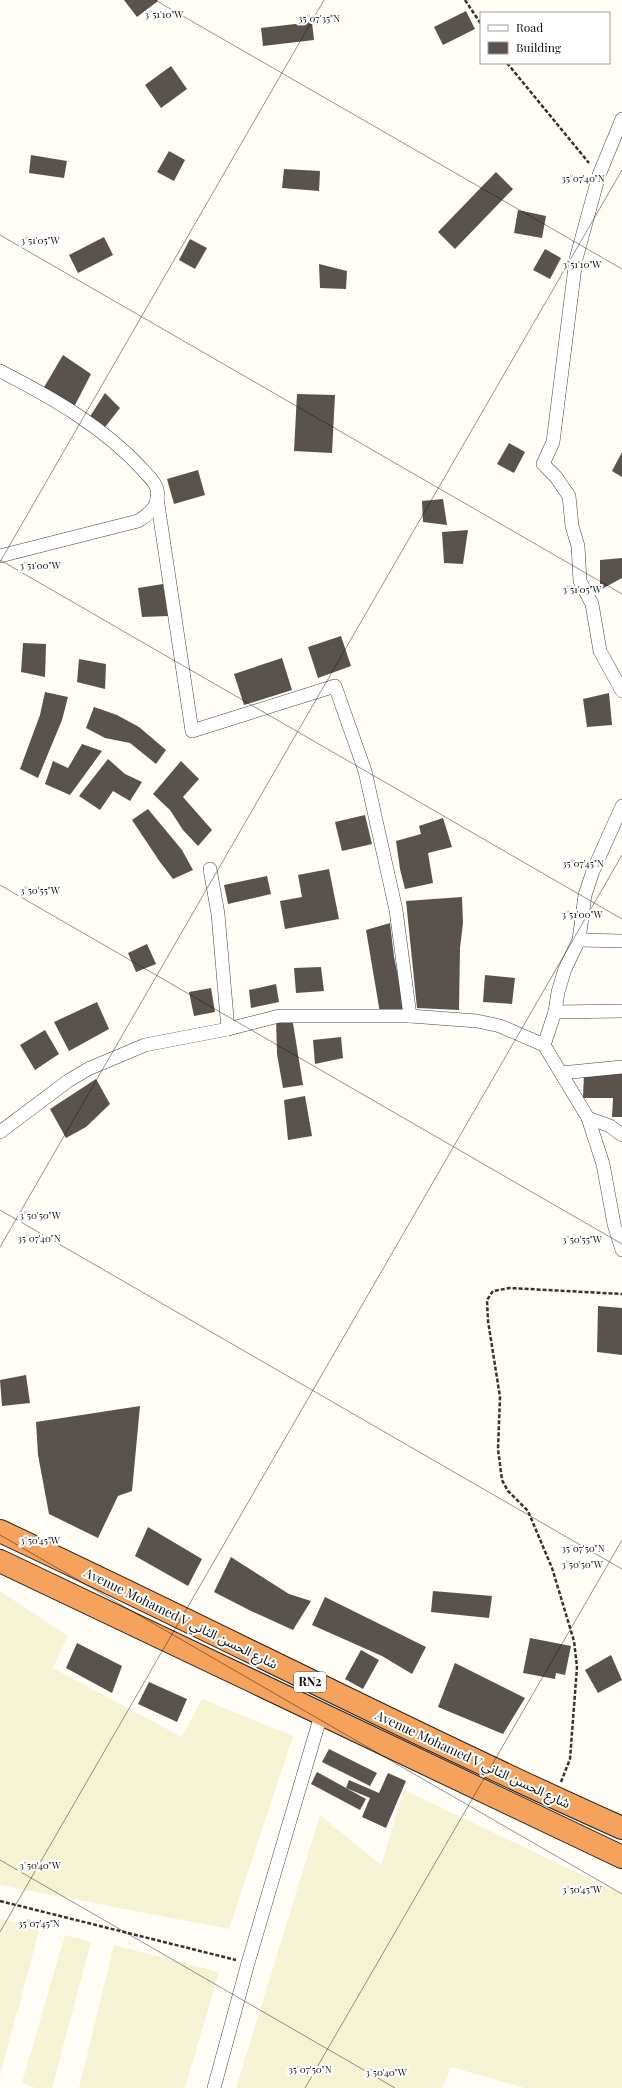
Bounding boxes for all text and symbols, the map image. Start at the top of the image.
text: 3°51'10"W [145,7,184,21]
text: 35°07'35"N [298,11,340,25]
legend [480,12,610,64]
text: Road [516,19,543,35]
text: Building [516,39,562,55]
text: 35°07'40"N [561,171,605,185]
text: 3°51'05"W [20,233,61,247]
text: 3°51'10"W [563,257,602,271]
text: 3°51'00"W [20,558,61,572]
text: 3°51'05"W [562,582,603,596]
text: 35°07'45"N [562,856,604,870]
text: 3°50'55"W [20,883,61,897]
text: 3°51'00"W [562,907,603,921]
text: 3°50'50"W [19,1208,62,1222]
text: 35°07'40"N [17,1231,61,1245]
text: 3°50'55"W [562,1232,603,1246]
text: 3°50'45"W [20,1533,61,1547]
text: 35°07'50"N [561,1541,605,1555]
text: 3°50'50"W [561,1557,604,1571]
street label: Avenue Mohamed V شارع الحسن الثاني [80,1563,281,1675]
road number: RN2 [294,1672,326,1692]
street label: Avenue Mohamed V شارع الحسن الثاني [371,1705,573,1814]
text: 3°50'40"W [19,1858,62,1872]
text: 3°50'45"W [562,1882,603,1896]
text: 35°07'45"N [18,1916,60,1930]
text: 35°07'50"N [288,2062,332,2076]
text: 3°50'40"W [365,2065,408,2079]

